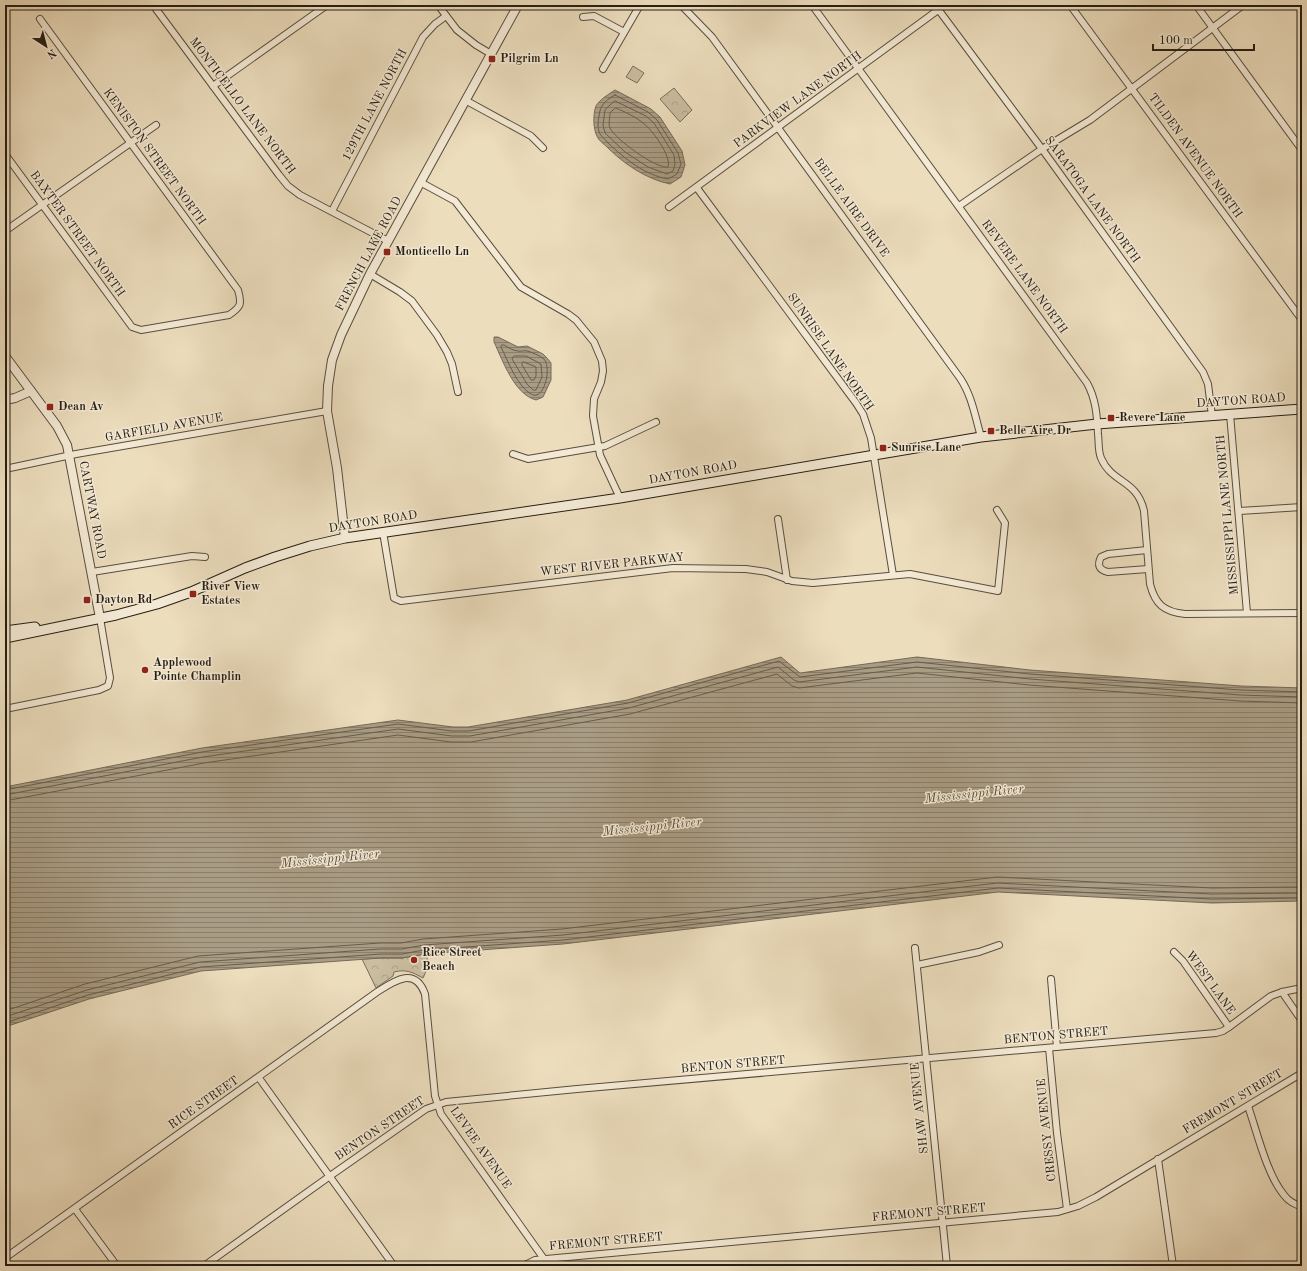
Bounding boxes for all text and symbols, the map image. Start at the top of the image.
north arrow [26,26,66,66]
scale bar [1153,26,1254,52]
text: 100 m [1159,35,1193,47]
street label: MONTICELLO LANE NORTH [187,36,297,176]
text: N [44,46,58,60]
street label: 129TH LANE NORTH [340,47,410,163]
street label: PARKVIEW LANE NORTH [732,50,864,150]
place label: Pilgrim Ln [500,53,559,65]
marker: Pilgrim Ln [487,54,497,64]
street label: KENISTON STREET NORTH [100,86,208,228]
street label: TILDEN AVENUE NORTH [1146,91,1244,221]
street label: SARATOGA LANE NORTH [1042,135,1142,265]
street label: BELLE AIRE DRIVE [811,156,891,260]
street label: BAXTER STREET NORTH [27,169,127,299]
street label: FRENCH LAKE ROAD [334,195,404,313]
street label: REVERE LANE NORTH [979,218,1069,336]
place label: Monticello Ln [395,246,469,258]
marker: Monticello Ln [382,247,392,257]
street label: SUNRISE LANE NORTH [785,291,875,413]
street label: DAYTON ROAD [1196,392,1286,410]
place label: Dean Av [58,401,104,413]
marker: Dean Av [45,402,55,412]
street label: GARFIELD AVENUE [104,412,224,444]
place label: Revere Lane [1119,412,1186,424]
marker: Revere Lane [1106,413,1116,423]
place label: Belle Aire Dr [999,425,1071,437]
marker: Belle Aire Dr [986,426,996,436]
street label: MISSISSIPPI LANE NORTH [1215,434,1241,596]
place label: Sunrise Lane [891,442,961,454]
marker: Sunrise Lane [878,443,888,453]
street label: DAYTON ROAD [648,459,738,487]
street label: CARTWAY ROAD [77,460,107,560]
street label: DAYTON ROAD [328,509,418,535]
street label: WEST RIVER PARKWAY [539,551,685,579]
place label: River View Estates [201,581,261,607]
marker: River View Estates [188,589,198,599]
place label: Dayton Rd [95,594,153,606]
marker: Dayton Rd [82,595,92,605]
place label: Applewood Pointe Champlin [153,657,242,683]
marker: Applewood Pointe Champlin [140,665,150,675]
water label: Mississippi River [923,782,1024,806]
water label: Mississippi River [601,815,702,839]
water label: Mississippi River [279,847,380,871]
place label: Rice Street Beach [422,947,482,973]
street label: WEST LANE [1183,949,1237,1017]
marker: Rice Street Beach [409,955,419,965]
street label: BENTON STREET [1003,1025,1109,1047]
street label: BENTON STREET [680,1054,786,1076]
street label: SHAW AVENUE [909,1062,931,1154]
street label: FREMONT STREET [1181,1067,1285,1137]
street label: RICE STREET [167,1074,241,1132]
street label: CRESSY AVENUE [1036,1078,1058,1182]
street label: BENTON STREET [333,1095,427,1163]
street label: LEVEE AVENUE [447,1105,513,1191]
street label: FREMONT STREET [872,1202,986,1224]
street label: FREMONT STREET [549,1231,663,1253]

